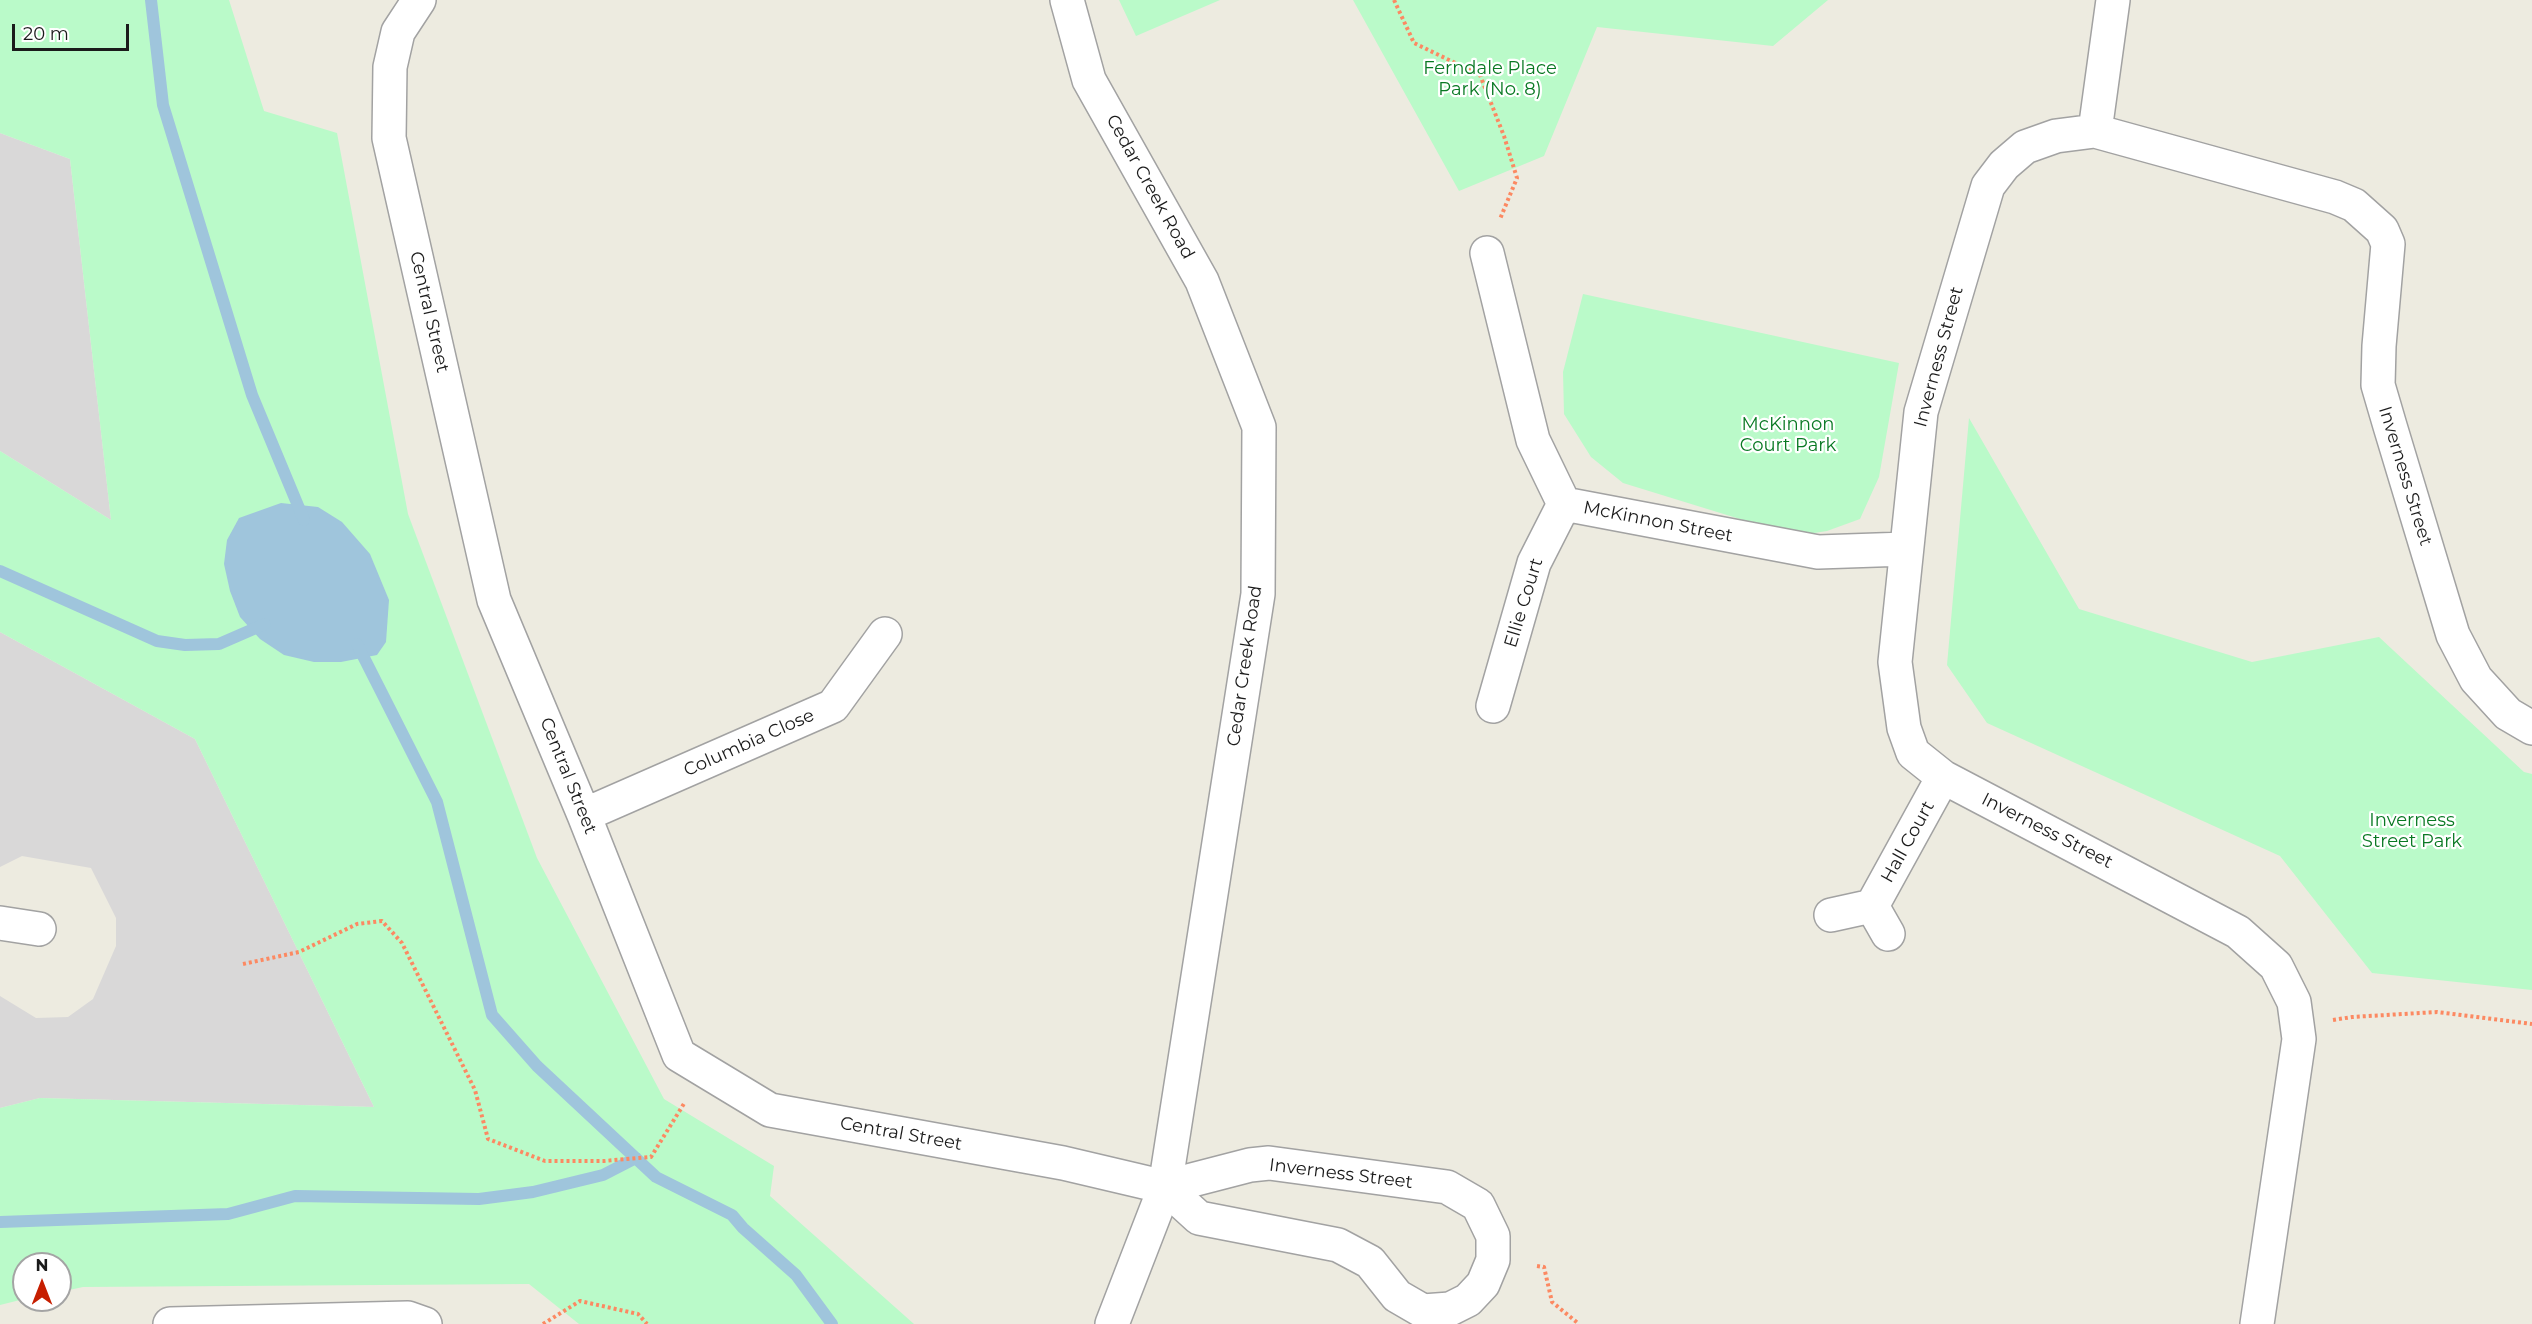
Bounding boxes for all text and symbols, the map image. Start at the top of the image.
scale bar [15,12,132,50]
text: 20 m [23,23,69,45]
park label: Ferndale Place Park (No. 8) [1423,58,1557,100]
street label: Cedar Creek Road [1101,111,1199,263]
street label: Central Street [405,249,453,375]
street label: Inverness Street [1910,284,1968,430]
street label: Inverness Street [2374,404,2436,548]
park label: McKinnon Court Park [1740,414,1836,456]
street label: McKinnon Street [1581,497,1735,547]
street label: Ellie Court [1500,556,1548,650]
street label: Cedar Creek Road [1223,584,1267,748]
street label: Columbia Close [680,705,818,781]
street label: Central Street [535,715,601,837]
street label: Inverness Street [1978,789,2116,873]
street label: Hall Court [1877,797,1939,887]
park label: Inverness Street Park [2362,810,2462,852]
street label: Central Street [838,1113,964,1155]
street label: Inverness Street [1268,1154,1414,1194]
north arrow [12,1252,72,1312]
text: N [36,1256,48,1275]

